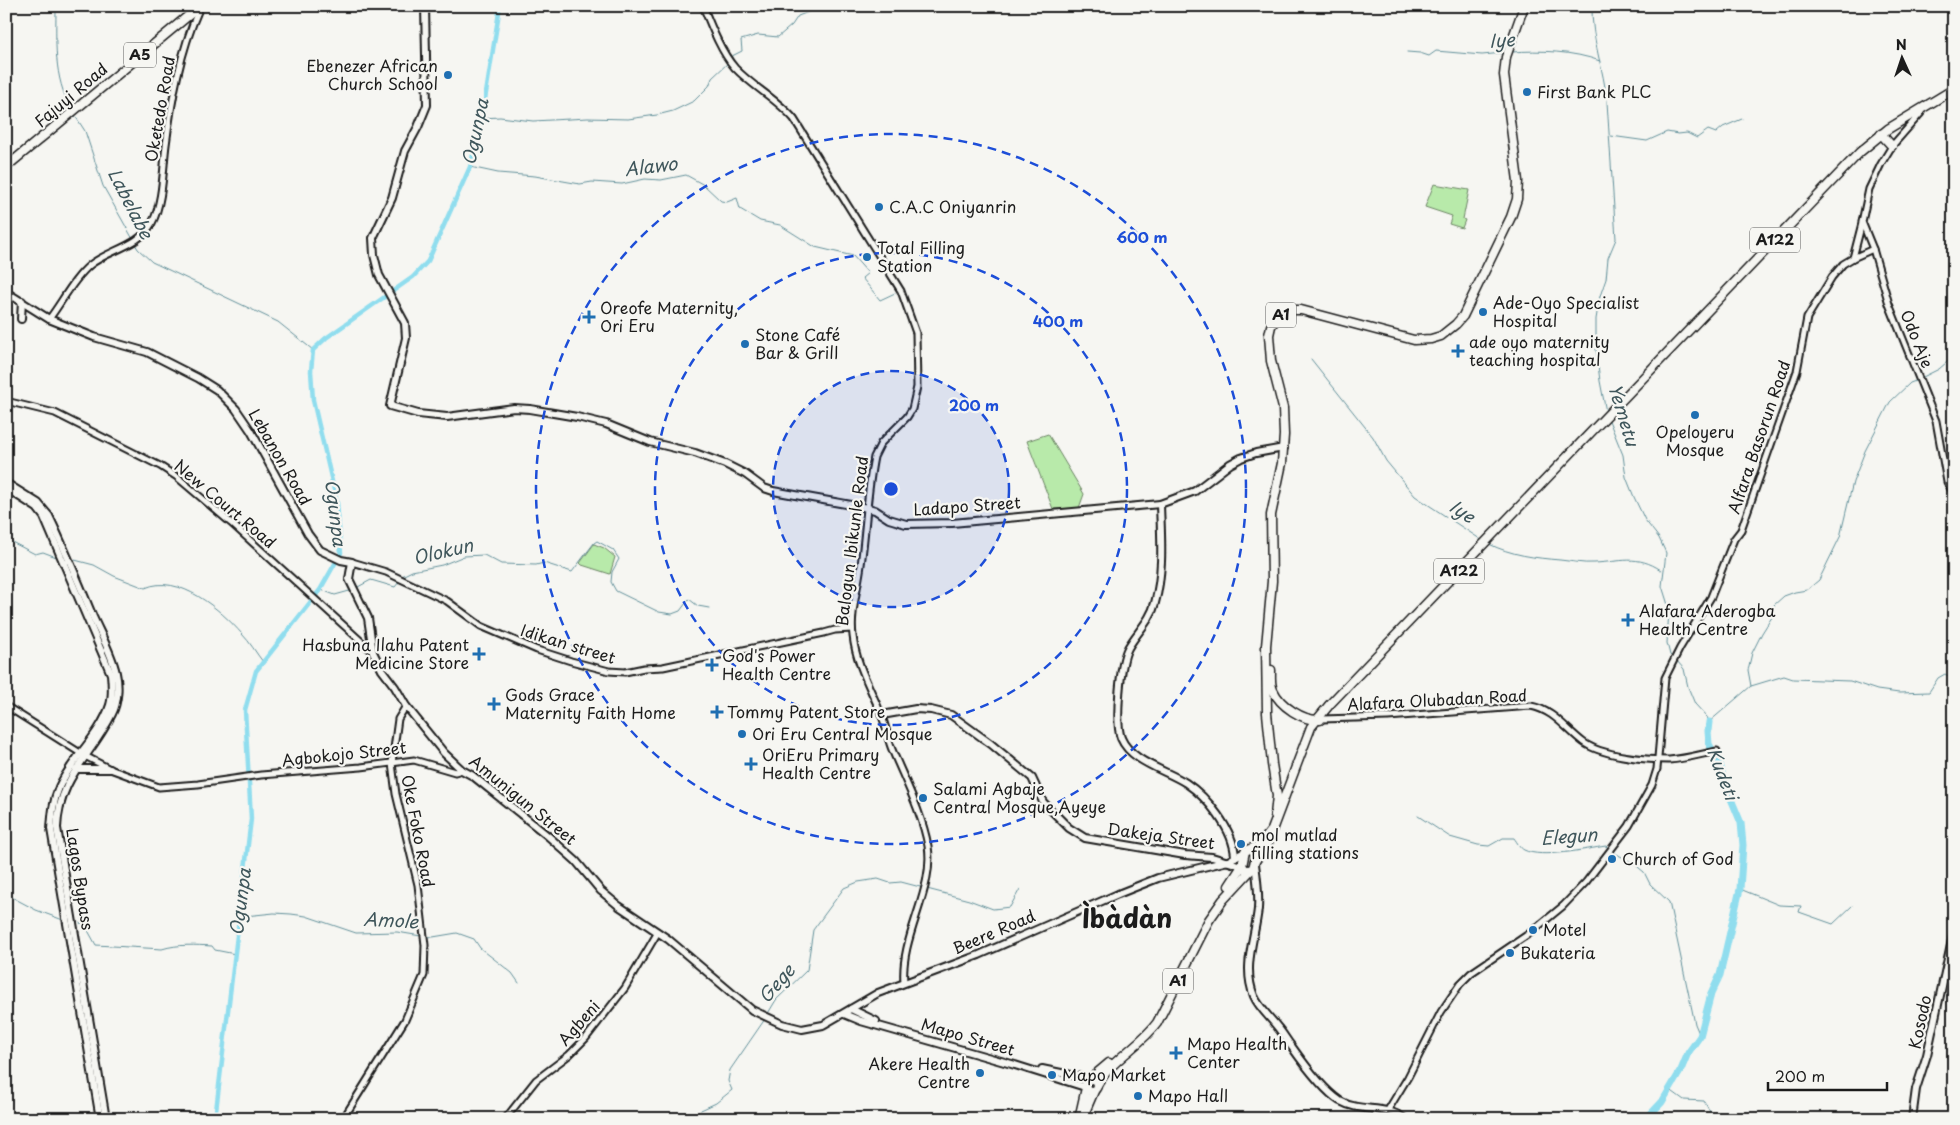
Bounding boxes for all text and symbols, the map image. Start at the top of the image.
water label: Iye [1489,25,1517,54]
north arrow [1878,32,1928,82]
text: N [1895,34,1907,55]
road number: A5 [124,42,156,68]
place label: Ebenezer African Church School [307,53,438,95]
street label: Oketedo Road [138,54,180,164]
street label: Fajuyi Road [28,56,112,132]
marker: Ebenezer African Church School [442,69,454,81]
place label: First Bank PLC [1537,79,1651,103]
marker: First Bank PLC [1521,86,1533,98]
water label: Ogunpa [454,95,495,168]
water label: Alawo [623,149,679,182]
water label: Labelabe [102,163,161,244]
place label: C.A.C Oniyanrin [889,194,1016,218]
marker: C.A.C Oniyanrin [873,201,885,213]
text: 600 m [1116,225,1168,248]
road number: A122 [1750,228,1800,252]
place label: Total Filling Station [877,235,965,277]
marker: Total Filling Station [861,251,873,263]
place label: Ade-Oyo Specialist Hospital [1493,290,1639,332]
place label: Oreofe Maternity, Ori Eru [600,295,738,337]
road number: A1 [1266,302,1296,328]
marker: Ade-Oyo Specialist Hospital [1477,306,1489,318]
street label: Odo Aje [1895,306,1940,371]
text: 400 m [1033,309,1083,332]
marker: Oreofe Maternity, Ori Eru [582,310,596,324]
place label: Stone Café Bar & Grill [755,322,840,364]
place label: ade oyo maternity teaching hospital [1469,329,1610,371]
marker: Stone Café Bar & Grill [739,338,751,350]
marker: ade oyo maternity teaching hospital [1451,344,1465,358]
street label: Alfara Basorun Road [1721,357,1796,517]
water label: Yemetu [1602,380,1647,450]
text: 200 m [949,393,999,416]
street label: Lebanon Road [244,404,318,509]
marker: Opeloyeru Mosque [1689,409,1701,421]
place label: Opeloyeru Mosque [1656,419,1734,461]
street label: New Court Road [169,453,282,553]
street label: Balogun Ibikunle Road [829,454,873,627]
water label: Ogunpa [319,478,354,549]
centre of rings [882,480,900,498]
street label: Ladapo Street [912,489,1022,521]
water label: Iye [1445,492,1482,530]
water label: Olokun [410,530,476,571]
road number: A122 [1434,558,1484,584]
place label: Alafara Aderogba Health Centre [1639,598,1776,640]
marker: Alafara Aderogba Health Centre [1621,613,1635,627]
street label: Idikan street [518,617,619,669]
place label: Hasbuna Ilahu Patent Medicine Store [302,632,469,674]
place label: God's Power Health Centre [722,643,831,685]
marker: Hasbuna Ilahu Patent Medicine Store [473,648,485,660]
marker: God's Power Health Centre [706,659,718,671]
place label: Gods Grace Maternity Faith Home [505,682,676,724]
street label: Alafara Olubadan Road [1346,682,1528,716]
marker: Gods Grace Maternity Faith Home [487,697,501,711]
place label: Tommy Patent Store [727,699,885,723]
marker: Tommy Patent Store [711,706,723,718]
place label: Ori Eru Central Mosque [752,721,933,745]
marker: Ori Eru Central Mosque [736,728,748,740]
street label: Agbokojo Street [281,734,408,771]
place label: OriEru Primary Health Centre [762,742,879,784]
water label: Kudeti [1701,743,1747,806]
street label: Amunigun Street [465,748,583,850]
marker: OriEru Primary Health Centre [744,757,758,771]
street label: Oke Foko Road [396,773,442,889]
place label: Salami Agbaje Central Mosque,Ayeye [933,776,1106,818]
marker: Salami Agbaje Central Mosque,Ayeye [917,792,929,804]
street label: Dakeja Street [1106,816,1217,854]
water label: Elegun [1540,820,1599,851]
place label: mol mutlad filling stations [1251,822,1359,864]
street label: Lagos Bypass [61,826,101,932]
marker: mol mutlad filling stations [1235,838,1247,850]
place label: Church of God [1622,846,1734,870]
marker: Church of God [1606,853,1618,865]
water label: Ogunpa [222,866,257,937]
district label: Ìbàdàn [1082,898,1172,937]
street label: Beere Road [949,903,1039,959]
water label: Amole [363,905,420,934]
place label: Motel [1543,917,1586,941]
marker: Motel [1527,924,1539,936]
place label: Bukateria [1520,940,1595,964]
marker: Bukateria [1504,947,1516,959]
water label: Gege [751,957,801,1009]
road number: A1 [1163,968,1193,994]
street label: Kosodo [1902,993,1936,1051]
street label: Agbeni [552,994,605,1050]
street label: Mapo Street [919,1011,1018,1061]
place label: Mapo Health Center [1187,1031,1287,1073]
marker: Mapo Health Center [1169,1046,1183,1060]
place label: Akere Health Centre [869,1051,970,1093]
scale bar [1768,1060,1886,1092]
place label: Mapo Market [1062,1062,1166,1086]
text: 200 m [1775,1064,1825,1087]
marker: Akere Health Centre [974,1067,986,1079]
marker: Mapo Market [1046,1069,1058,1081]
place label: Mapo Hall [1148,1083,1228,1107]
marker: Mapo Hall [1132,1090,1144,1102]

